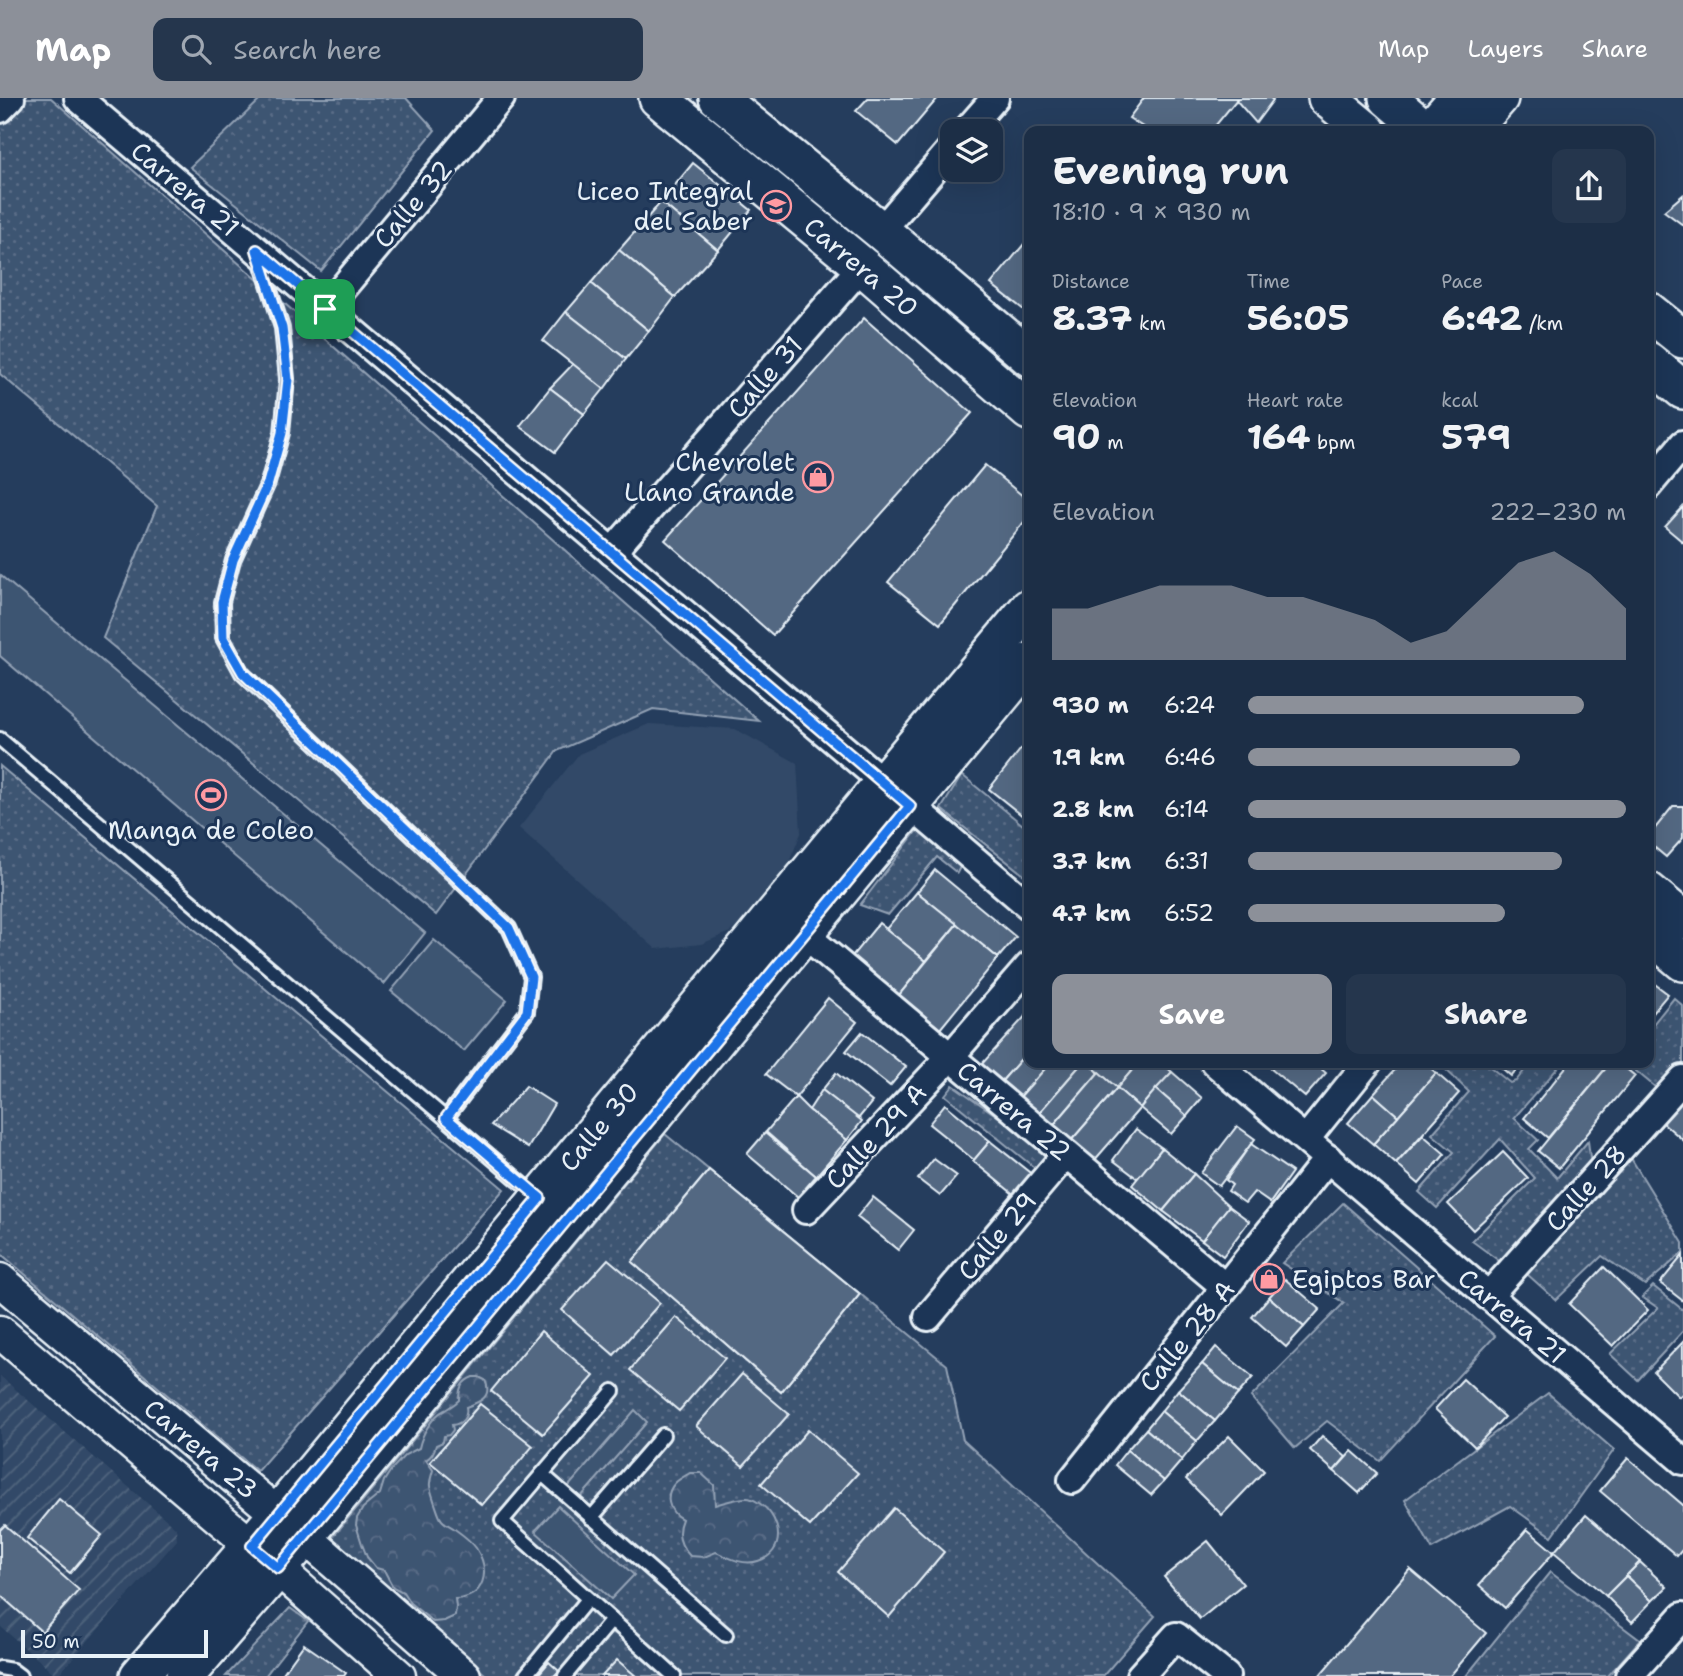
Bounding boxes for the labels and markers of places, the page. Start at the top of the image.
place label: Liceo Integral del Saber [576,173,753,238]
school or university icon: Liceo Integral del Saber [759,189,793,223]
pin [295,279,355,339]
place label: Chevrolet Llano Grande [624,444,795,509]
shop icon: Chevrolet Llano Grande [801,460,835,494]
sports icon: Manga de Coleo [194,778,228,812]
place label: Manga de Coleo [108,812,314,847]
place label: Egiptos Bar [1292,1261,1436,1296]
shop icon: Egiptos Bar [1252,1262,1286,1296]

